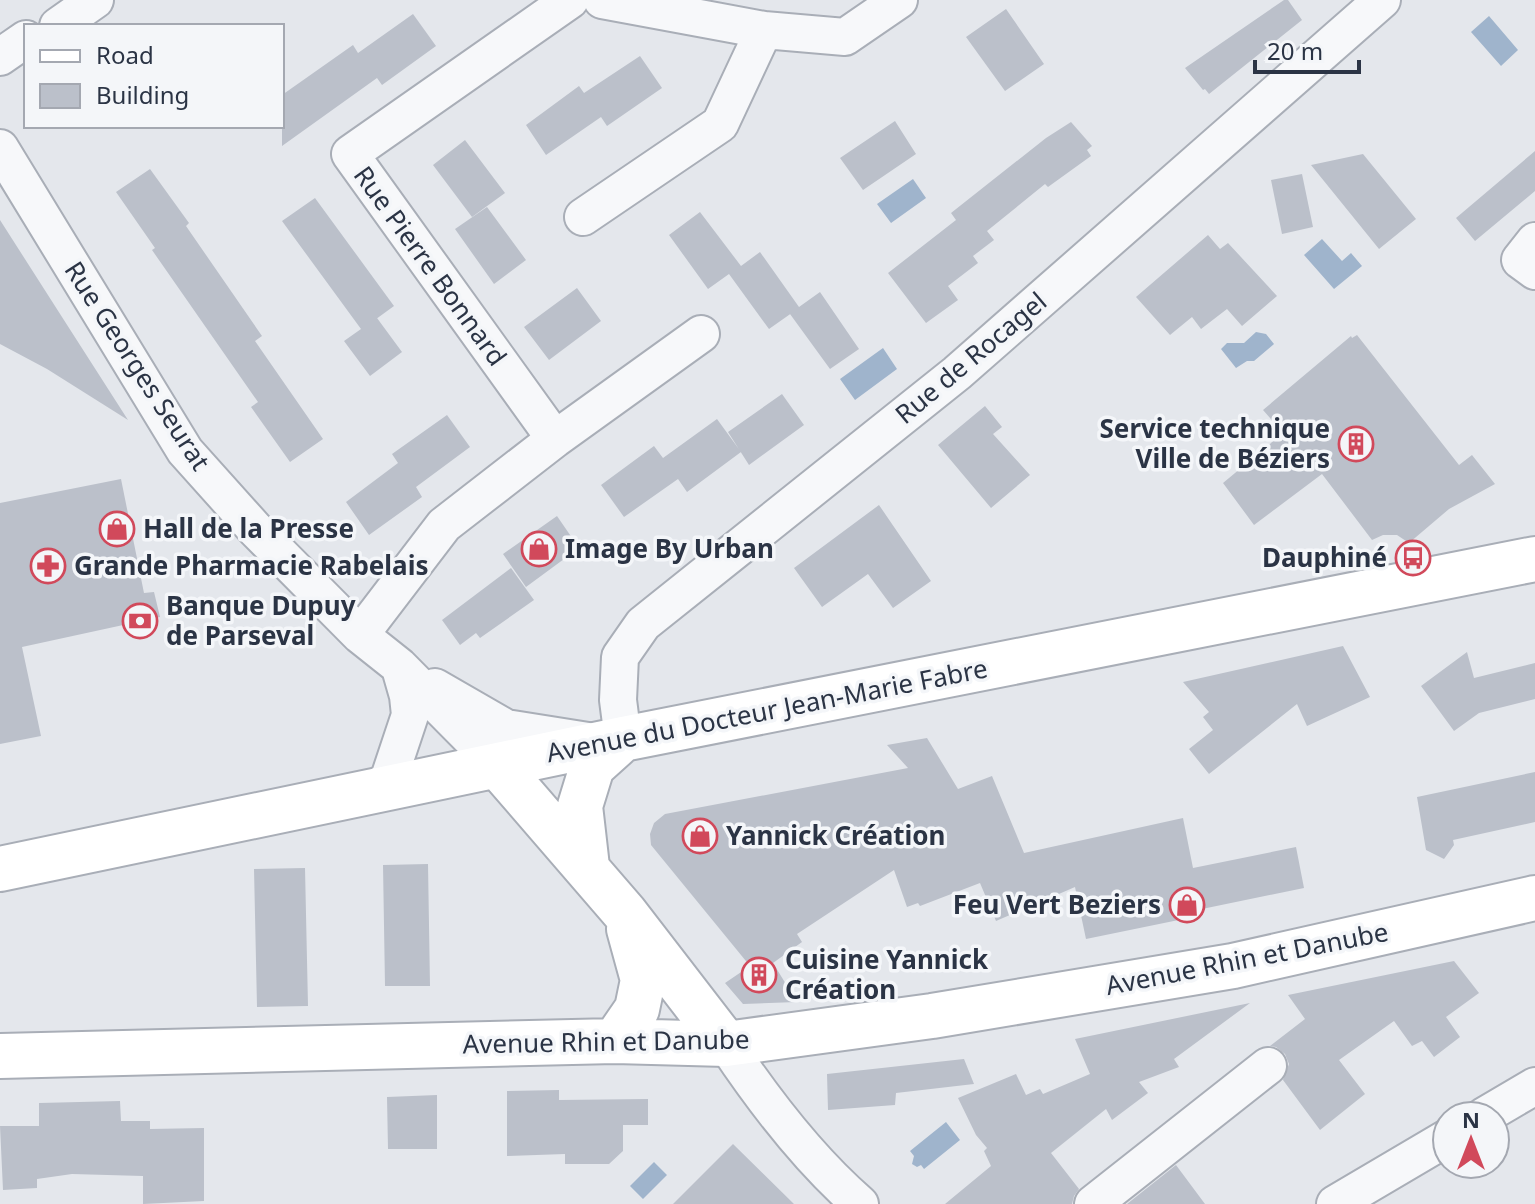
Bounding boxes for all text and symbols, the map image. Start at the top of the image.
legend [24,24,284,128]
scale bar [1255,24,1359,74]
text: 20 m [1267,34,1323,67]
text: Road [96,38,154,71]
text: Building [96,78,189,111]
street label: Rue Pierre Bonnard [346,158,516,373]
street label: Rue Georges Seurat [57,254,219,477]
street label: Rue de Rocagel [887,283,1054,431]
place label: Service technique Ville de Béziers [1100,410,1330,476]
building icon: Service technique Ville de Béziers [1337,425,1375,463]
shop icon: Hall de la Presse [98,510,136,548]
place label: Hall de la Presse [143,510,354,546]
shop icon: Image By Urban [520,530,558,568]
place label: Image By Urban [565,530,774,566]
place label: Dauphiné [1262,539,1387,575]
bus stop icon: Dauphiné [1394,539,1432,577]
pharmacy icon: Grande Pharmacie Rabelais [29,547,67,585]
place label: Grande Pharmacie Rabelais [74,547,428,583]
place label: Banque Dupuy de Parseval [166,587,356,653]
bank icon: Banque Dupuy de Parseval [121,602,159,640]
street label: Avenue du Docteur Jean-Marie Fabre [543,650,990,770]
shop icon: Yannick Création [681,817,719,855]
place label: Yannick Création [726,817,946,853]
place label: Feu Vert Beziers [953,886,1161,922]
shop icon: Feu Vert Beziers [1168,886,1206,924]
street label: Avenue Rhin et Danube [1103,913,1391,1003]
place label: Cuisine Yannick Création [785,941,989,1007]
building icon: Cuisine Yannick Création [740,956,778,994]
street label: Avenue Rhin et Danube [462,1020,750,1062]
north arrow [1431,1100,1511,1180]
text: N [1462,1104,1480,1134]

